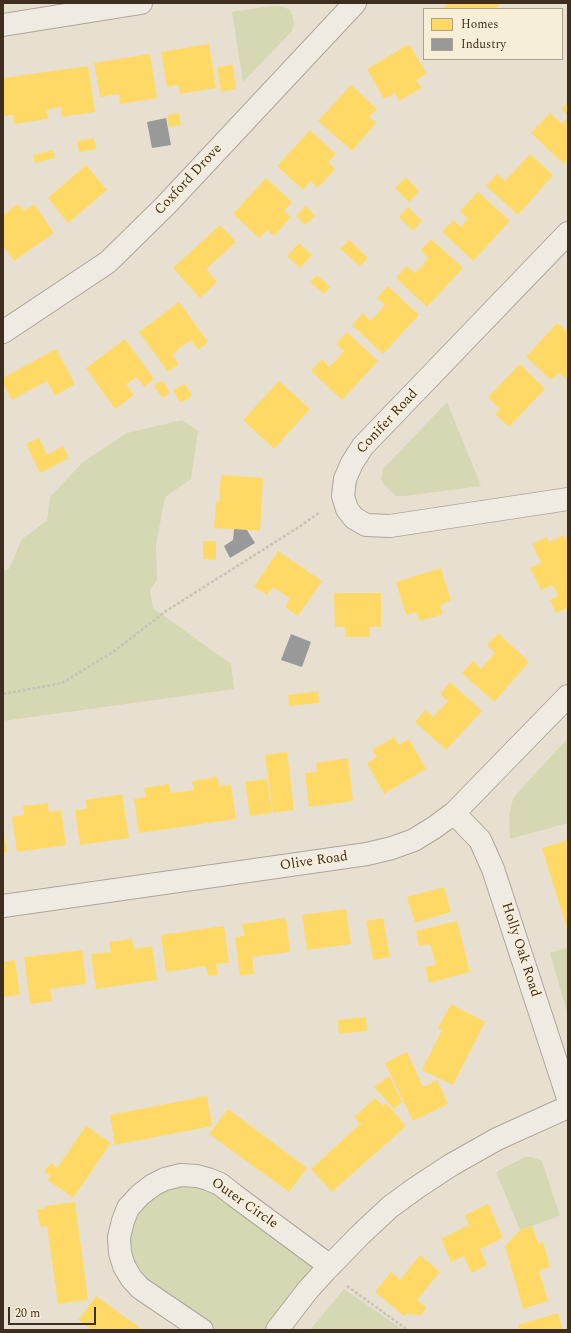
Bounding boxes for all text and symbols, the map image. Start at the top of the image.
legend [423,8,563,60]
text: Homes [461,15,499,34]
text: Industry [461,35,506,54]
street label: Coxford Drove [152,141,226,219]
street label: Conifer Road [354,386,422,458]
street label: Olive Road [279,849,349,875]
street label: Holly Oak Road [497,901,543,999]
street label: Outer Circle [207,1175,281,1233]
scale bar [10,1299,98,1325]
text: 20 m [15,1304,40,1323]

